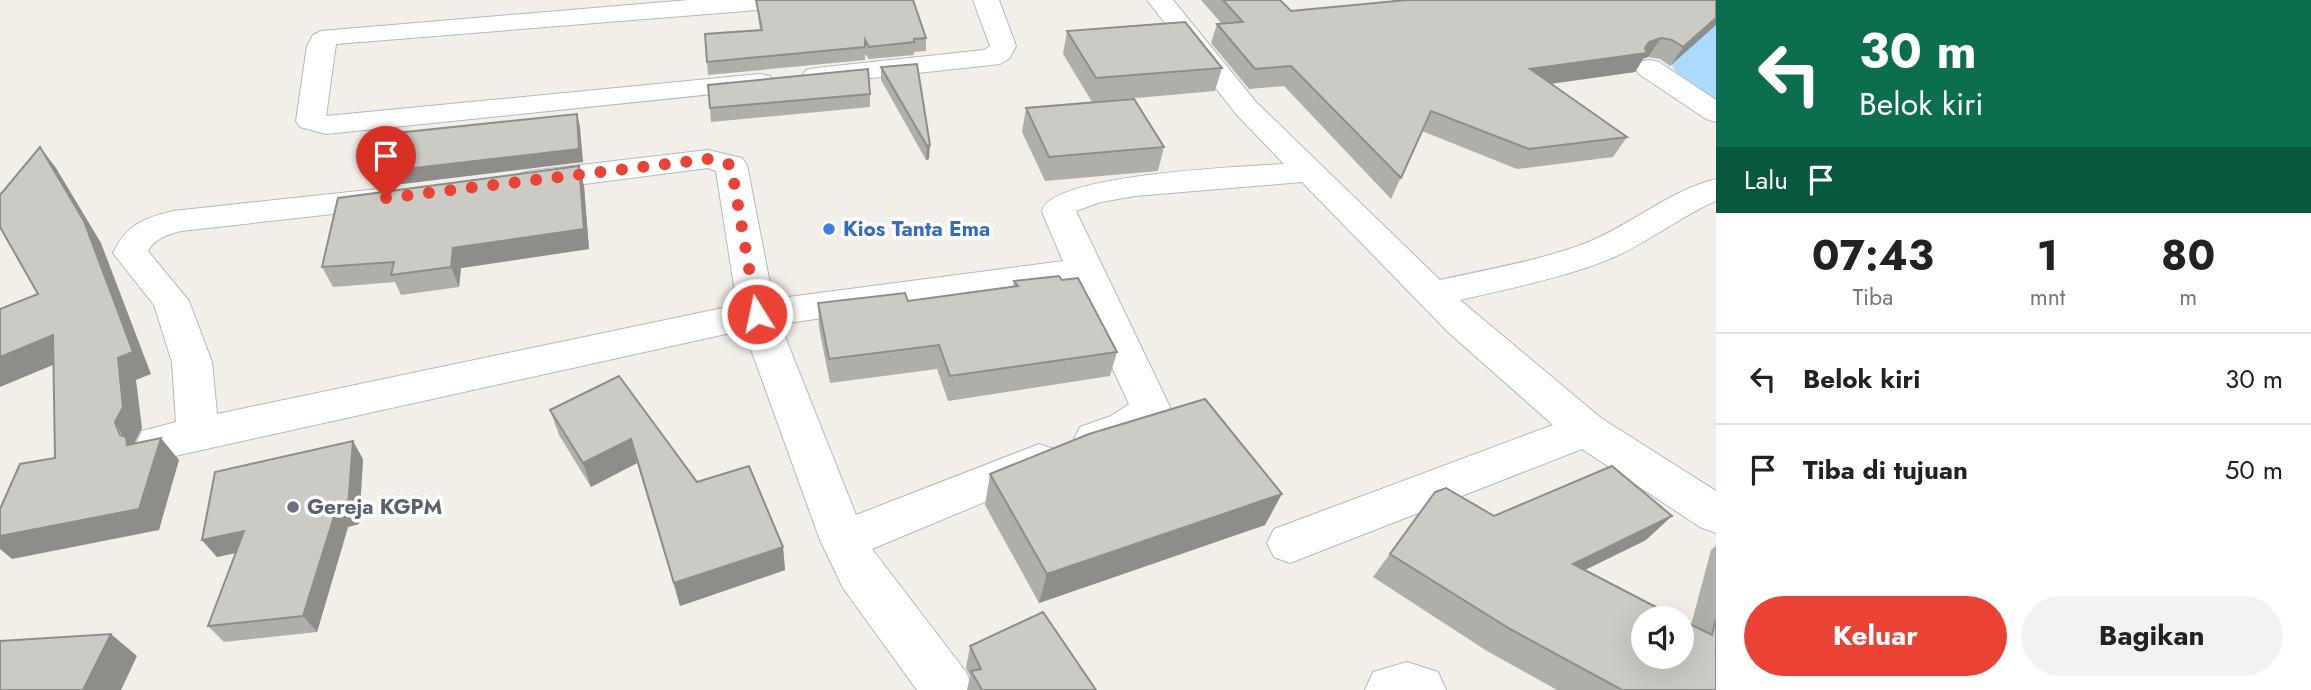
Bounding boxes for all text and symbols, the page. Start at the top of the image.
text: 30 m [1859,16,1977,86]
icon: left [1744,28,1835,119]
text: Belok kiri [1859,81,1984,127]
pin [356,126,416,198]
icon: arrive [367,137,405,175]
text: Lalu [1744,161,1788,199]
icon: arrive [1802,161,1840,199]
place label: Kios Tanta Ema [843,214,990,244]
marker: Kios Tanta Ema [821,221,837,237]
text: 07:43 [1812,225,1934,286]
text: 1 [2037,225,2058,286]
text: 80 [2161,225,2215,286]
position arrow [720,277,794,351]
text: Tiba [1852,280,1893,314]
text: mnt [2030,280,2065,314]
text: m [2179,280,2197,314]
icon: left [1744,360,1782,398]
text: Belok kiri [1803,360,1920,398]
text: 30 m [2225,360,2283,398]
icon: arrive [1744,451,1782,489]
text: Tiba di tujuan [1803,451,1968,489]
text: 50 m [2225,451,2283,489]
place label: Gereja KGPM [307,492,442,522]
marker: Gereja KGPM [285,499,301,515]
button: Keluar [1744,596,2007,676]
button: Bagikan [2021,596,2283,676]
map controls [1631,606,1694,669]
button: sound [1631,606,1694,669]

